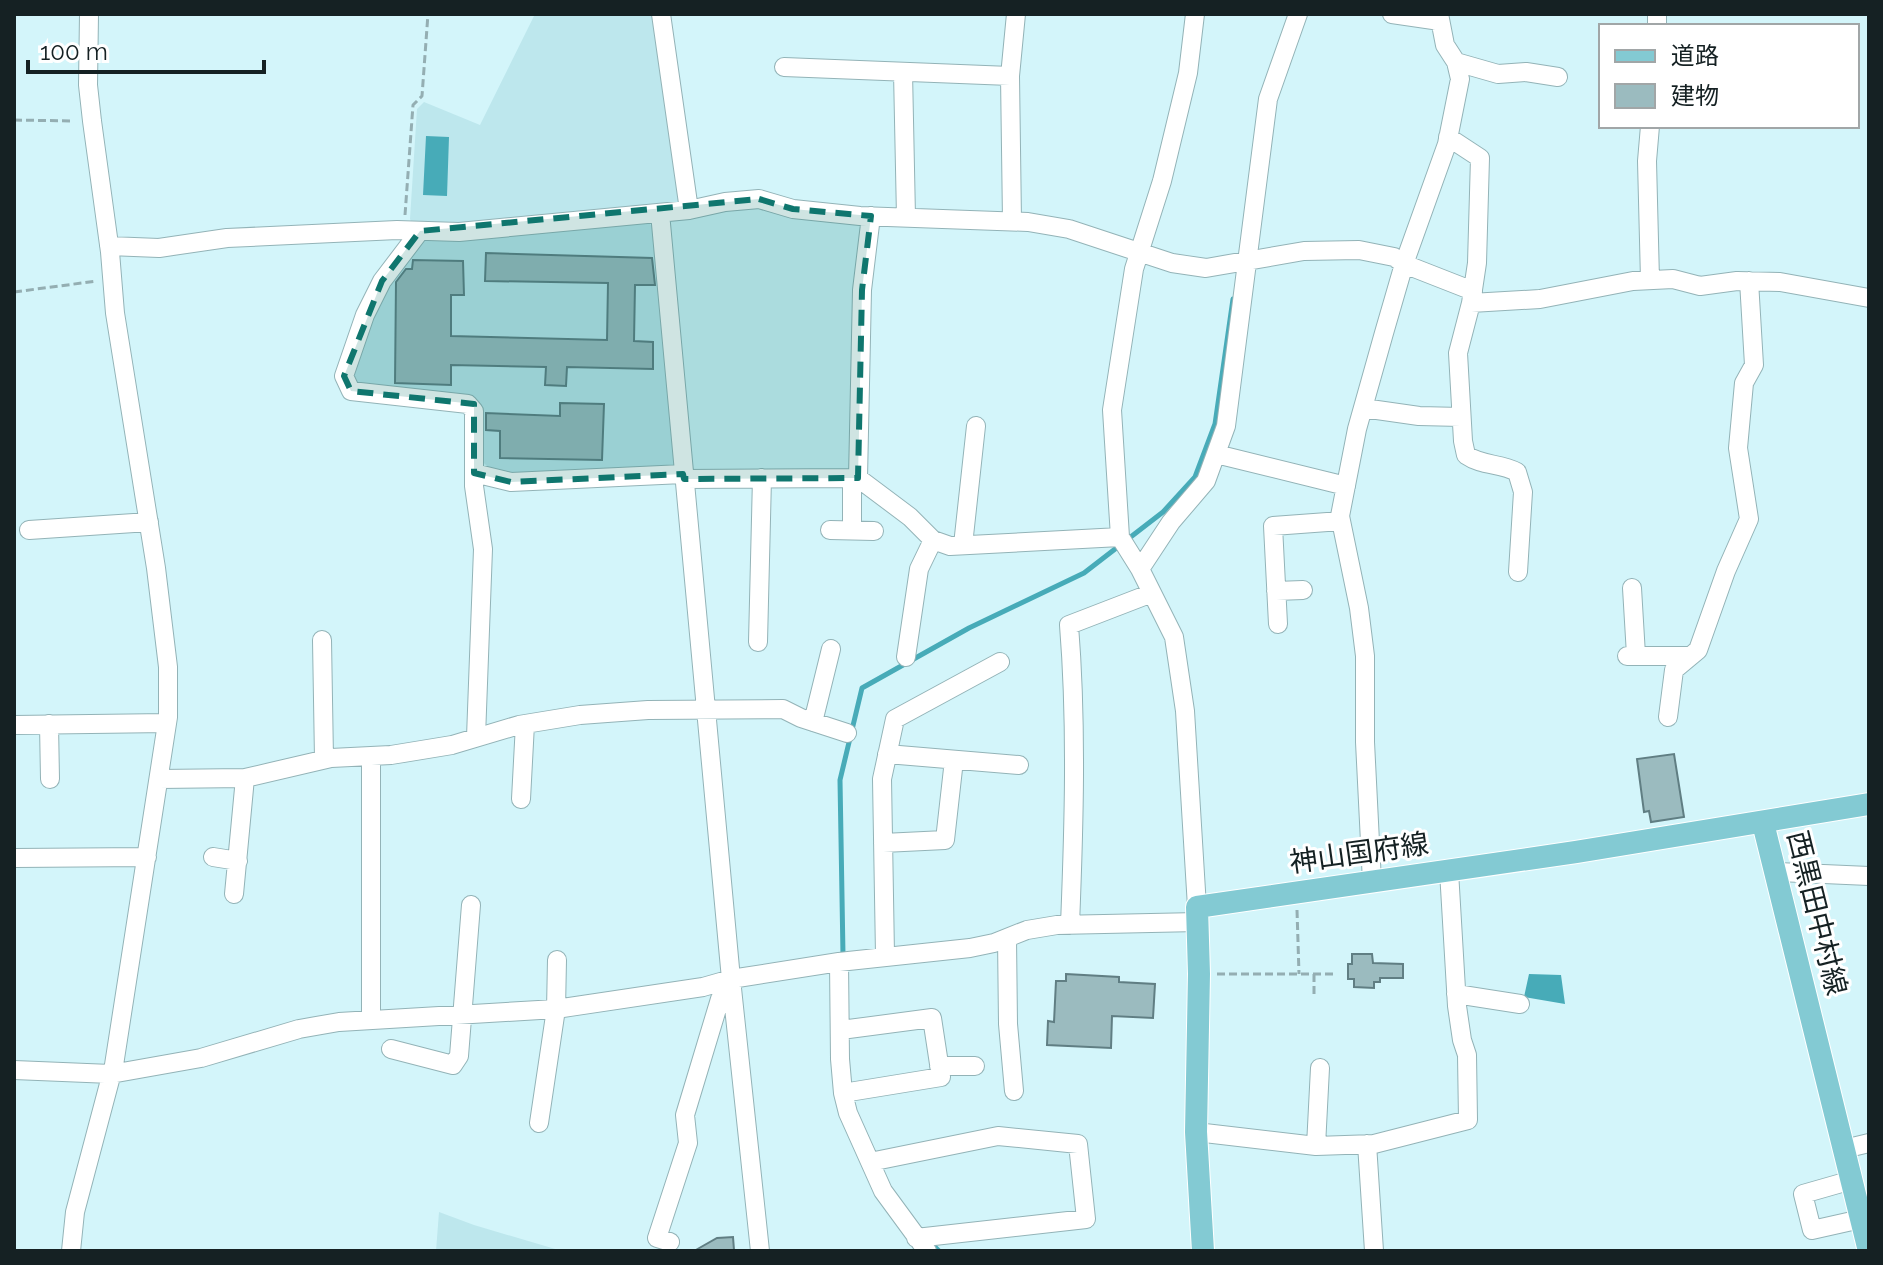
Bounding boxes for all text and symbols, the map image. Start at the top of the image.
scale bar [28,24,264,74]
legend [1599,24,1859,128]
text: 100 m [40,37,108,66]
text: 道路 [1671,41,1719,70]
text: 建物 [1671,81,1719,110]
street label: 神山国府線 [1287,827,1431,879]
street label: 西黒田中村線 [1781,827,1853,999]

